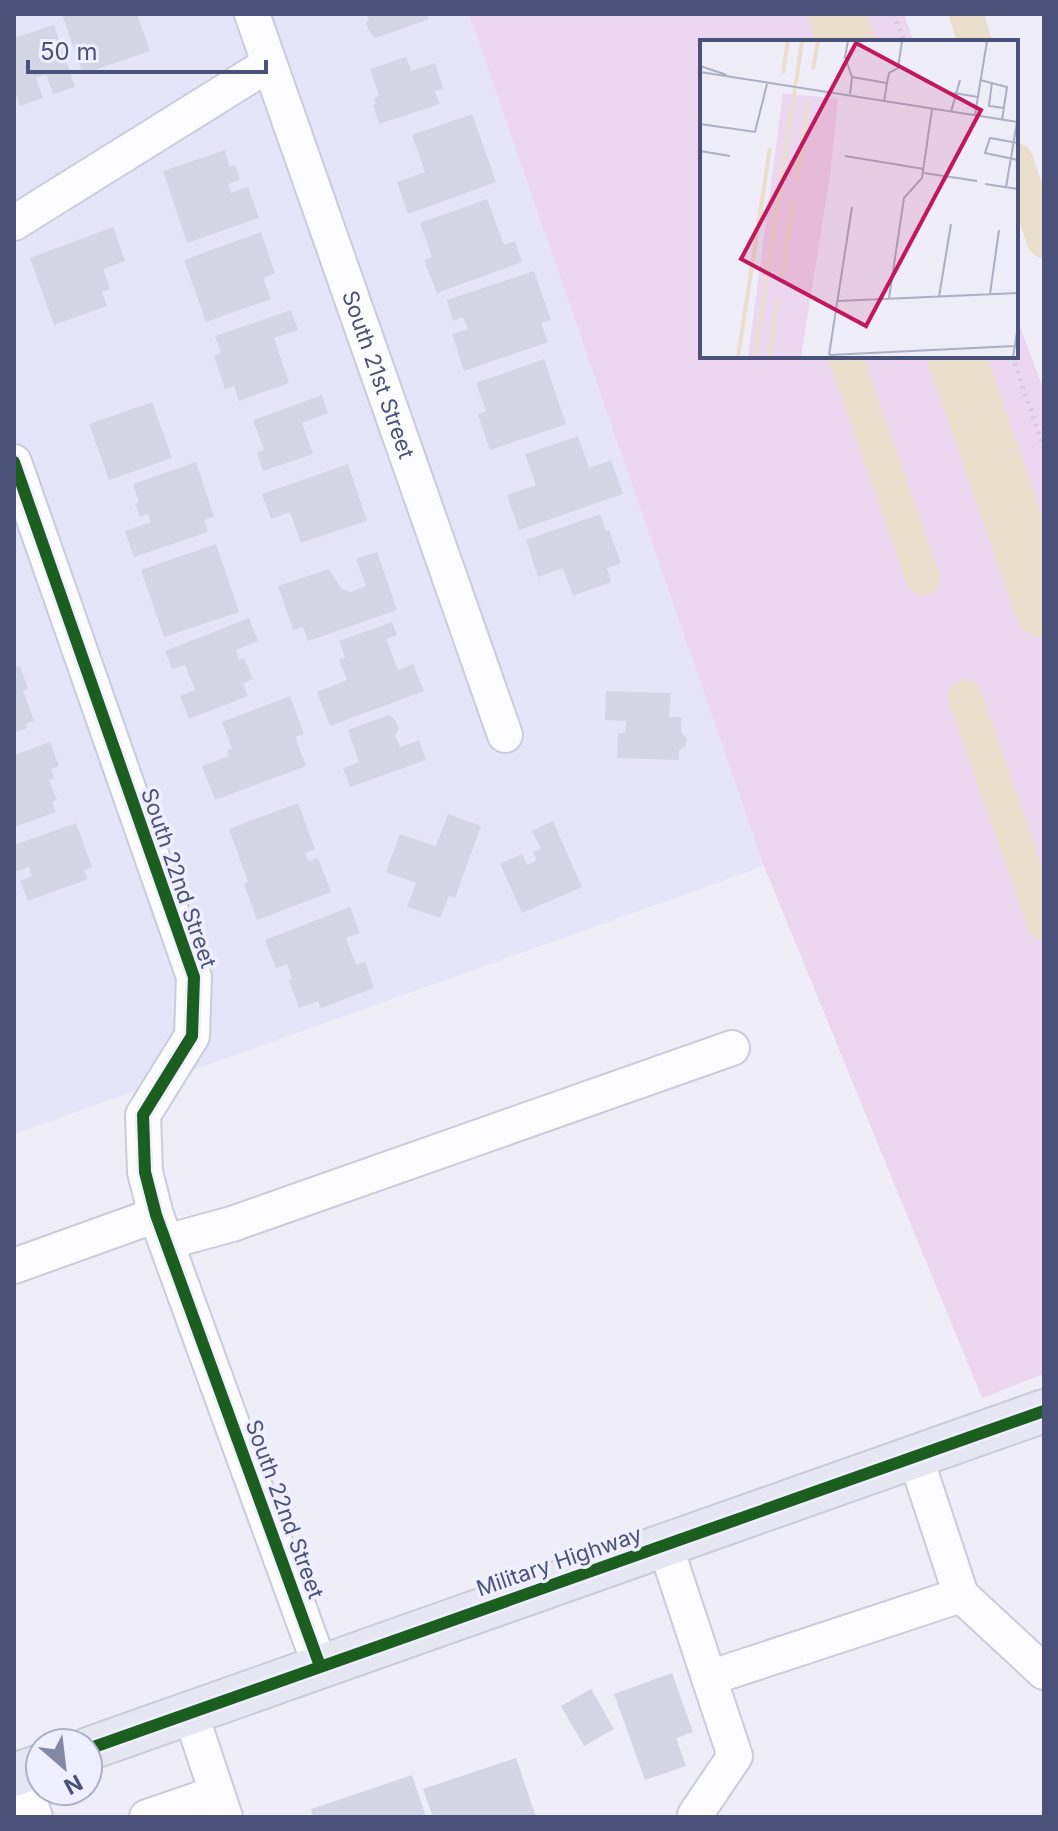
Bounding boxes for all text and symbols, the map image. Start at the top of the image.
scale bar [28,24,266,74]
text: 50 m [40,37,98,66]
inset map [700,40,1018,358]
street label: South 21st Street [337,287,420,462]
street label: South 22nd Street [136,785,222,971]
street label: South 22nd Street [241,1416,329,1602]
street label: Military Highway [473,1521,645,1601]
north arrow [24,1727,104,1807]
text: N [60,1769,87,1800]

